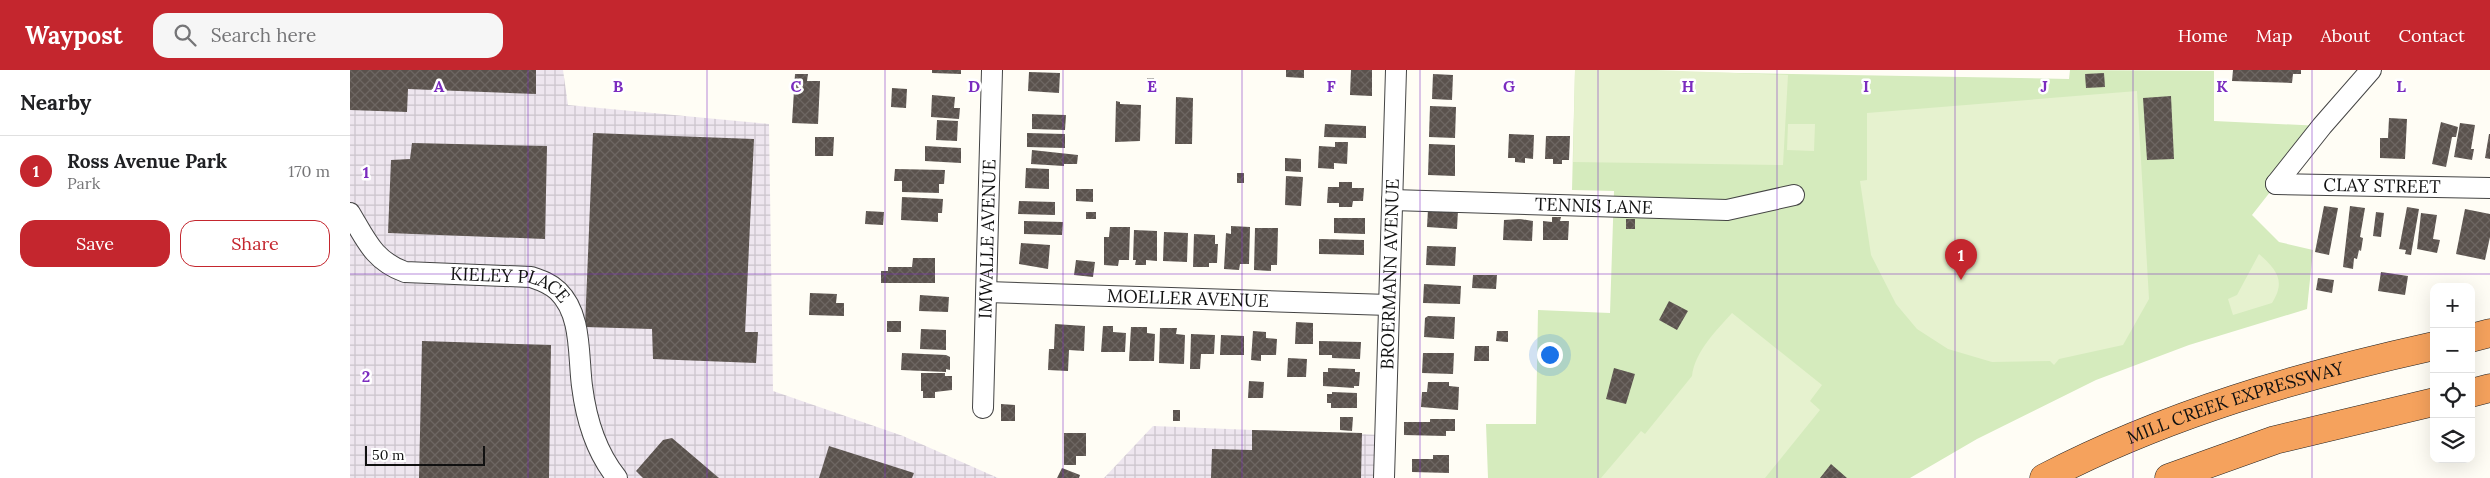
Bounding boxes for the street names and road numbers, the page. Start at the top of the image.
street label: IMWALLE AVENUE [973,159,1001,319]
street label: CLAY STREET [2323,173,2441,198]
street label: BROERMANN AVENUE [1375,178,1404,370]
street label: TENNIS LANE [1535,192,1653,219]
street label: KIELEY PLACE [450,262,575,307]
street label: MOELLER AVENUE [1107,284,1269,312]
street label: MILL CREEK EXPRESSWAY [2123,356,2347,449]

